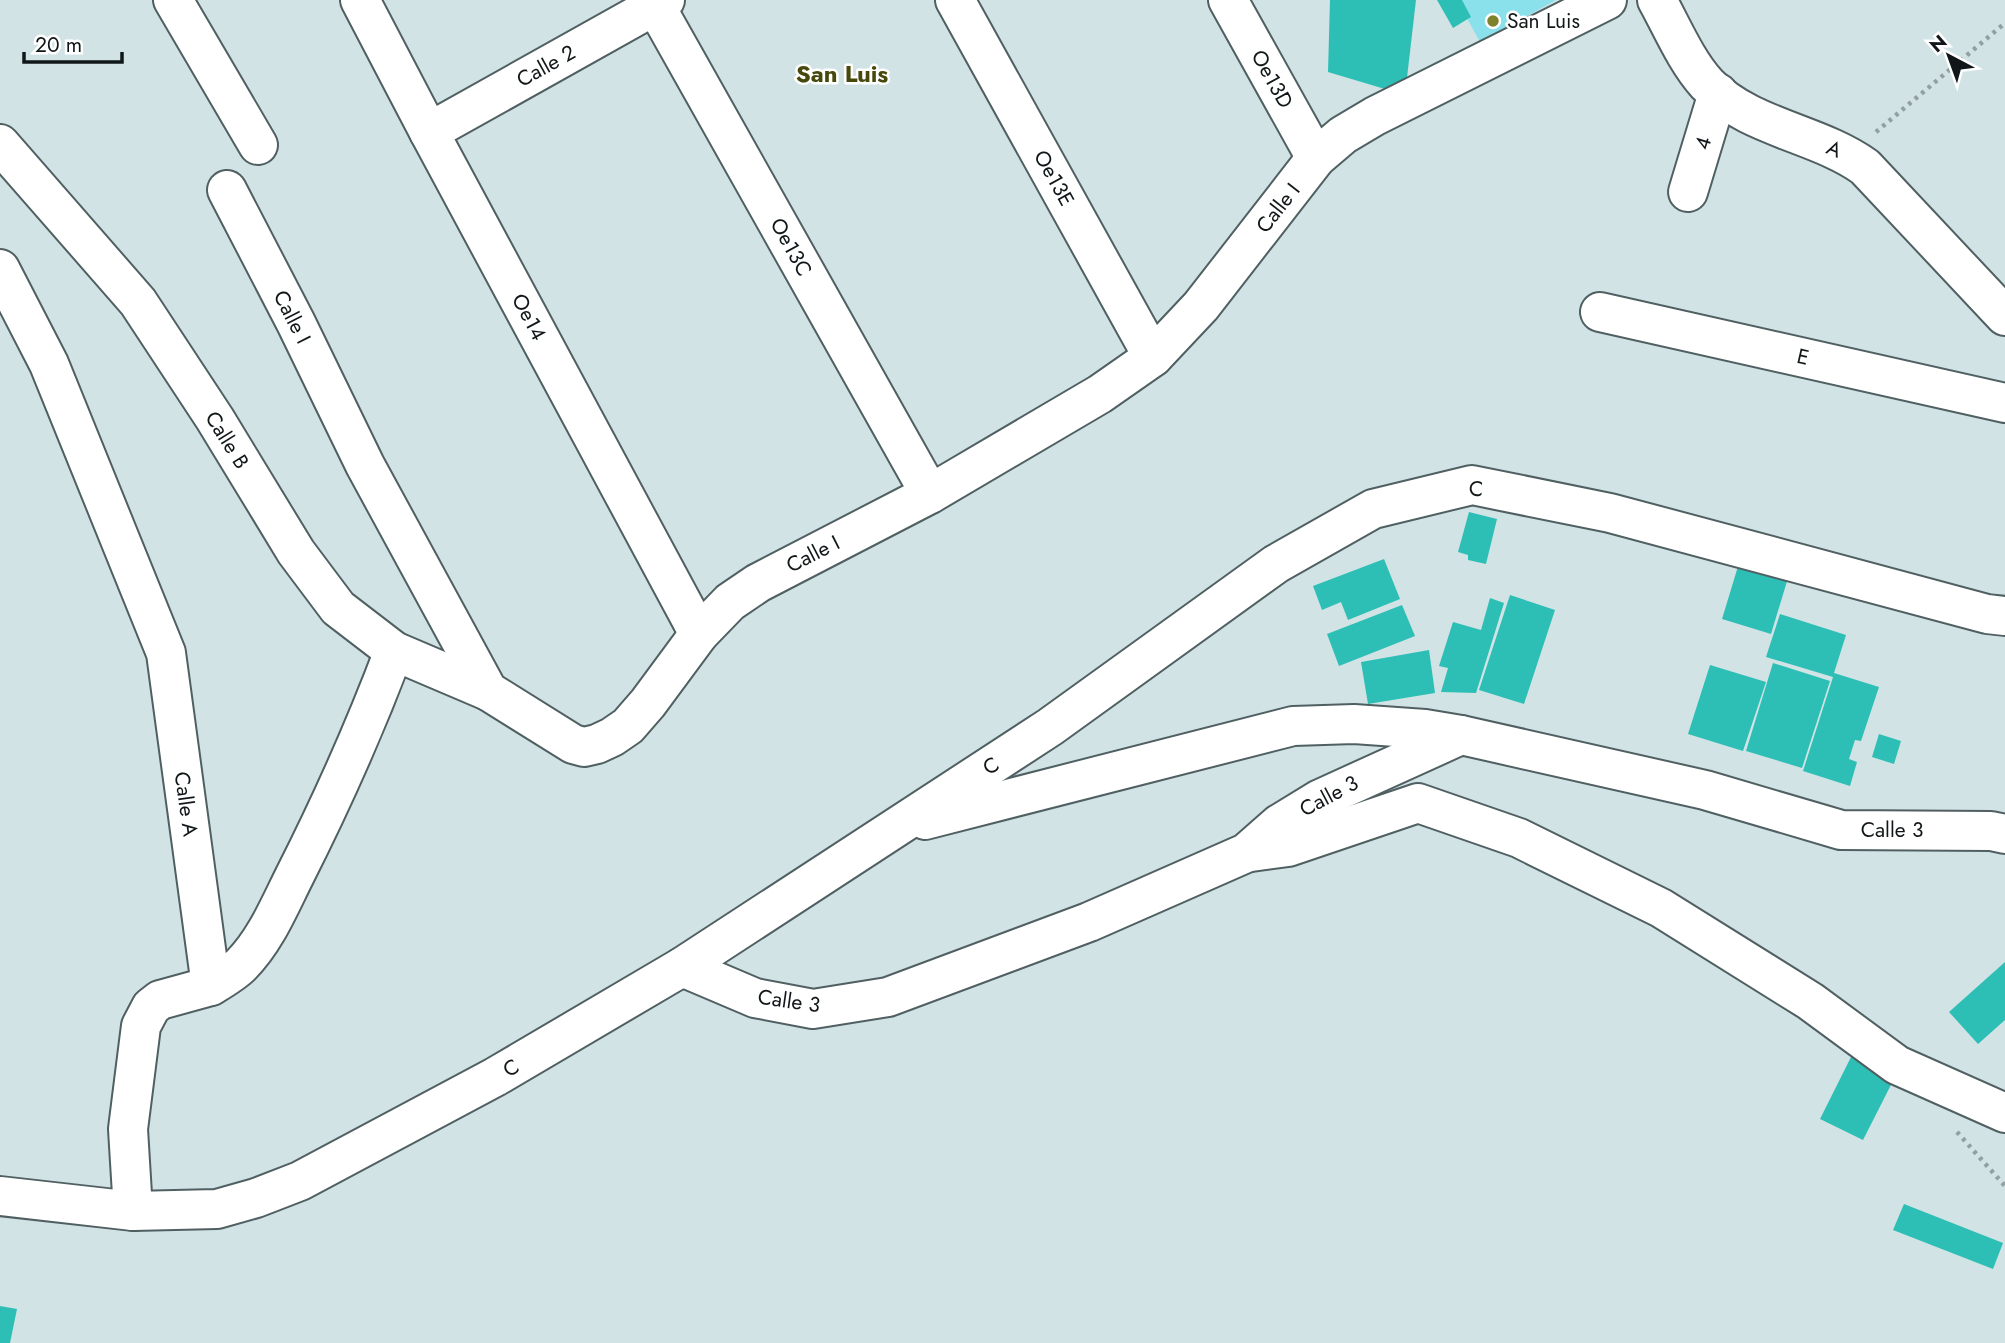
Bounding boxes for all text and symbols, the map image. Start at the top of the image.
place label: San Luis [1507,6,1580,36]
marker: San Luis [1485,13,1501,29]
scale bar [24,21,122,65]
north arrow [1914,21,1984,91]
text: N [1924,28,1953,59]
text: 20 m [35,30,82,60]
street label: Calle 2 [511,38,581,94]
street label: Oe13D [1244,44,1300,114]
district label: San Luis [796,56,888,91]
street label: A [1822,132,1846,166]
street label: 4 [1687,133,1719,153]
street label: Oe13E [1026,145,1082,211]
street label: Calle I [1249,177,1307,239]
street label: Oe13C [763,212,819,282]
street label: Calle I [266,285,318,349]
street label: Oe14 [504,288,554,346]
street label: E [1794,341,1812,373]
street label: Calle B [198,405,256,475]
street label: C [1468,474,1484,504]
street label: Calle I [781,528,845,580]
street label: C [977,750,1005,782]
street label: Calle 3 [1294,768,1364,824]
street label: Calle A [167,770,205,838]
street label: Calle 3 [1861,815,1923,845]
street label: Calle 3 [756,982,822,1020]
street label: C [497,1051,525,1085]

